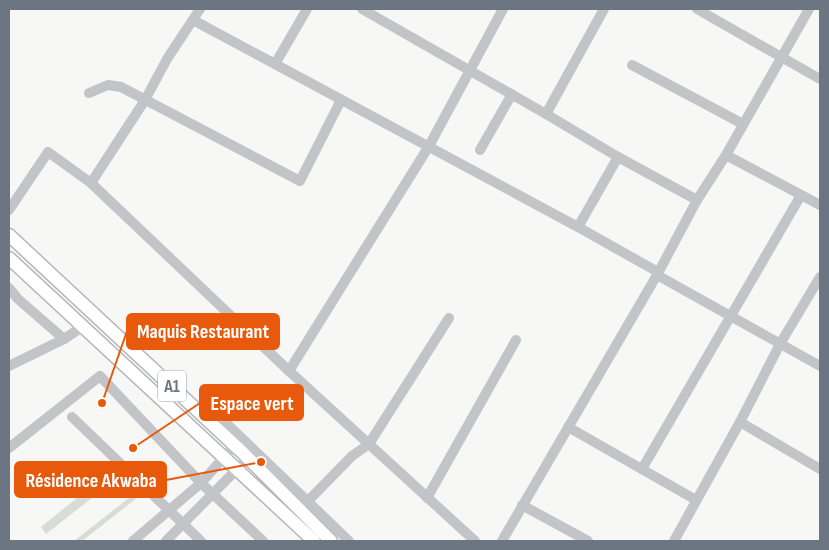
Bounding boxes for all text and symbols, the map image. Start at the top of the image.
callout: Maquis Restaurant [127,314,279,349]
text: Maquis Restaurant [137,320,269,344]
road number: A1 [158,371,186,402]
callout: Espace vert [200,385,303,420]
text: Espace vert [210,392,294,416]
callout: Résidence Akwaba [15,462,166,497]
text: Résidence Akwaba [25,469,157,493]

